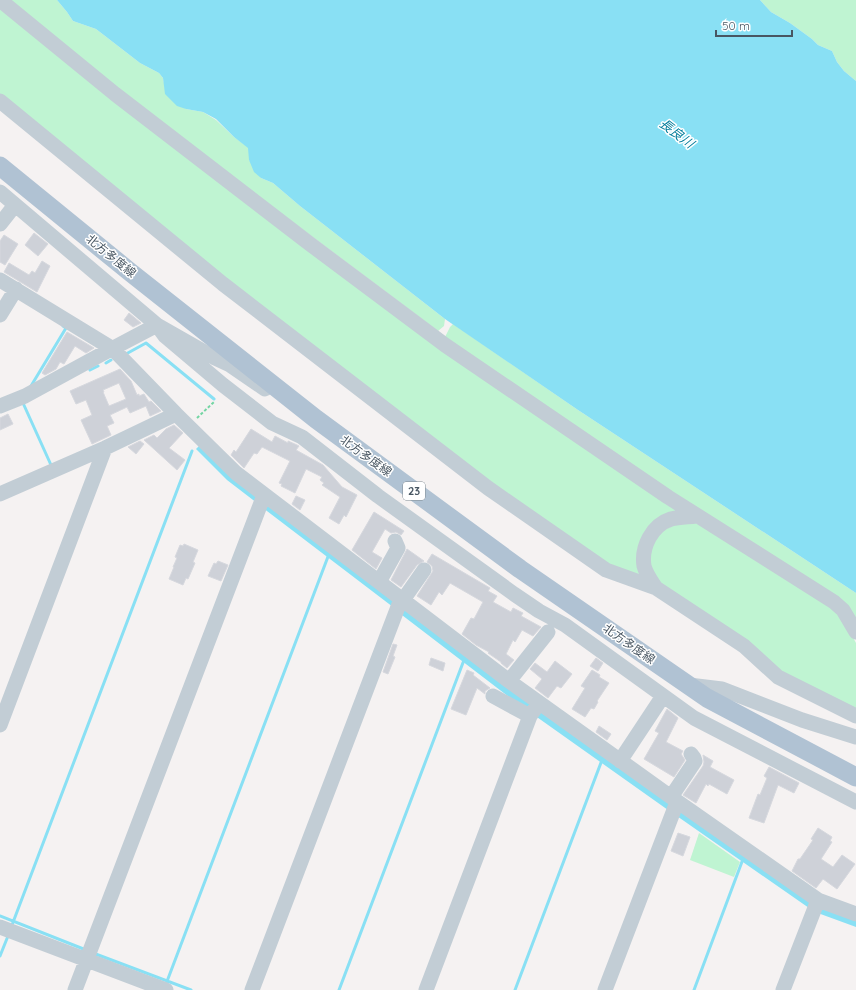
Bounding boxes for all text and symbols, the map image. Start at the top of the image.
scale bar [716,12,792,38]
text: 50 m [722,18,750,33]
water label: 長良川 [657,115,699,152]
street label: 北方多度線 [83,231,139,280]
street label: 北方多度線 [338,432,395,479]
road number: 23 [403,482,425,500]
street label: 北方多度線 [600,620,658,667]

